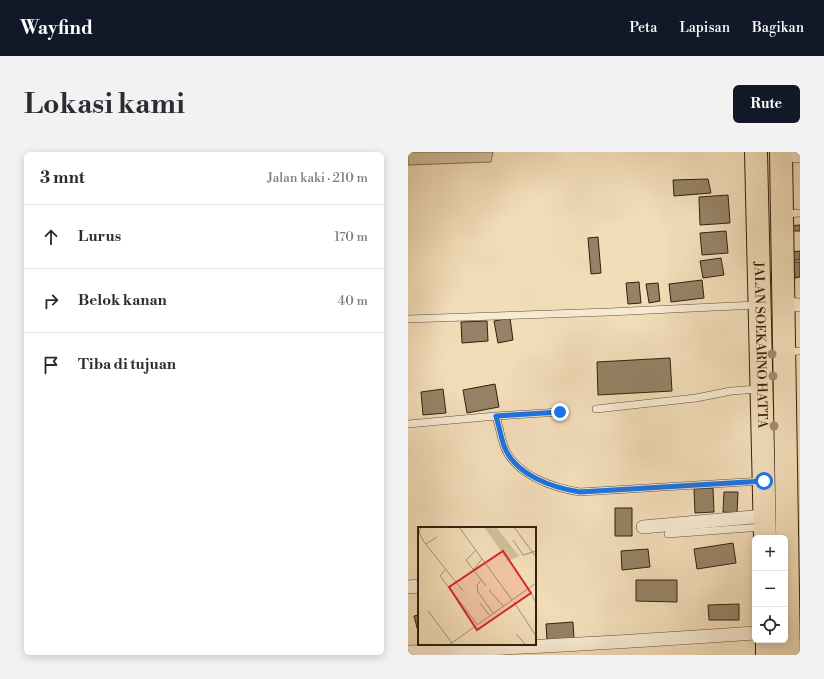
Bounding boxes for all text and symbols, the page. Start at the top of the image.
text: Wayfind [20,16,93,40]
text: Peta [629,19,657,37]
text: Lapisan [679,19,730,37]
text: Bagikan [752,19,804,37]
button: Rute [733,85,800,123]
text: Lokasi kami [24,87,185,122]
text: 3 mnt [40,167,85,189]
text: Jalan kaki · 210 m [267,170,368,186]
icon: ahead [40,226,62,248]
text: Lurus [78,227,121,246]
text: 170 m [334,229,368,245]
street label: JALAN SOEKARNO HATTA [751,260,770,429]
icon: right [40,290,62,312]
text: Belok kanan [78,291,167,310]
text: 40 m [338,293,368,309]
icon: arrive [40,354,62,376]
text: Tiba di tujuan [78,355,176,374]
route end [551,403,569,421]
route start [755,472,773,490]
inset map [418,527,536,645]
map controls [752,535,788,643]
button: + [752,535,788,571]
button: − [752,571,788,607]
button: locate [752,607,788,643]

